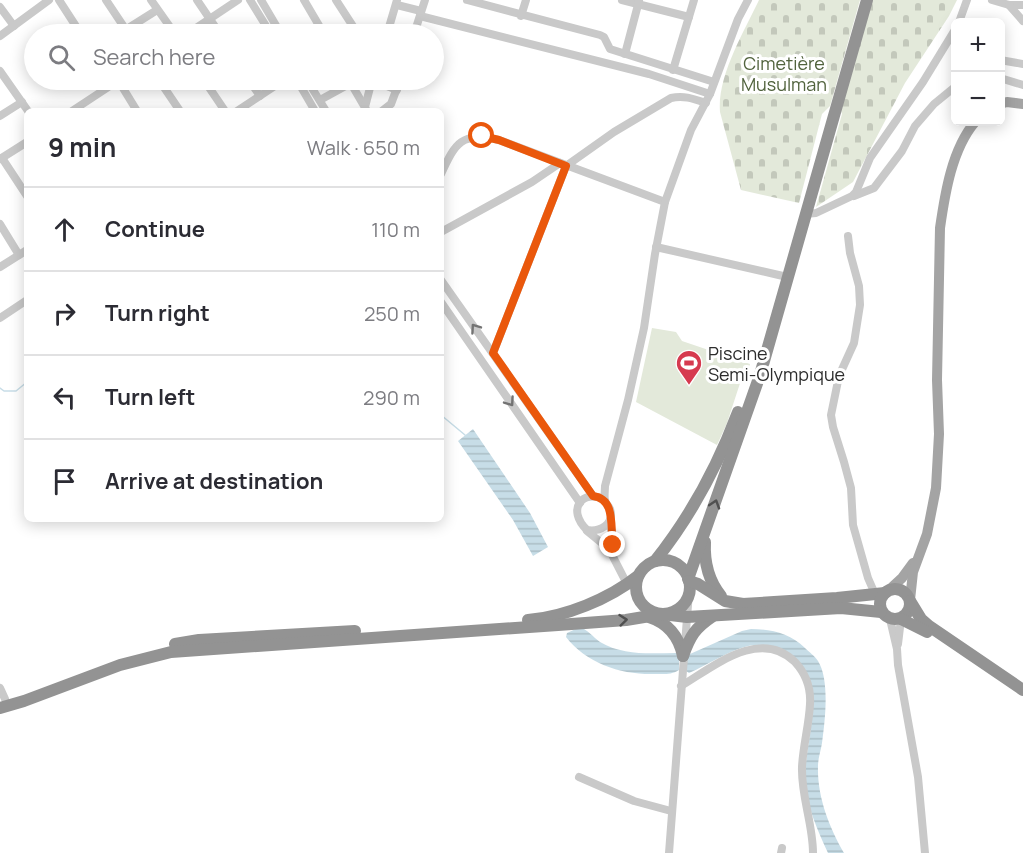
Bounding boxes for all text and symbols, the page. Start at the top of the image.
map controls [951,18,1005,126]
button: + [951,18,1005,72]
search box [24,24,444,90]
icon: search [45,41,78,74]
text: Search here [93,42,215,72]
park label: Cimetière Musulman [741,51,827,96]
button: − [951,72,1005,126]
route start [468,122,494,148]
text: 9 min [48,129,116,165]
text: Walk · 650 m [307,134,420,161]
icon: ahead [48,213,81,246]
text: Continue [105,214,205,244]
text: 110 m [371,216,420,243]
icon: right [48,297,81,330]
text: Turn right [105,298,210,328]
text: 250 m [364,300,420,327]
one-way arrow [471,324,482,335]
place label: Piscine Semi-Olympique [708,341,845,386]
sports icon: Piscine Semi-Olympique [674,348,704,386]
icon: left [48,381,81,414]
text: Turn left [105,382,195,412]
text: 290 m [363,384,420,411]
one-way arrow [503,395,514,406]
icon: arrive [48,465,81,498]
text: Arrive at destination [105,466,323,496]
one-way arrow [708,499,721,510]
route end [599,531,625,557]
one-way arrow [619,614,628,627]

